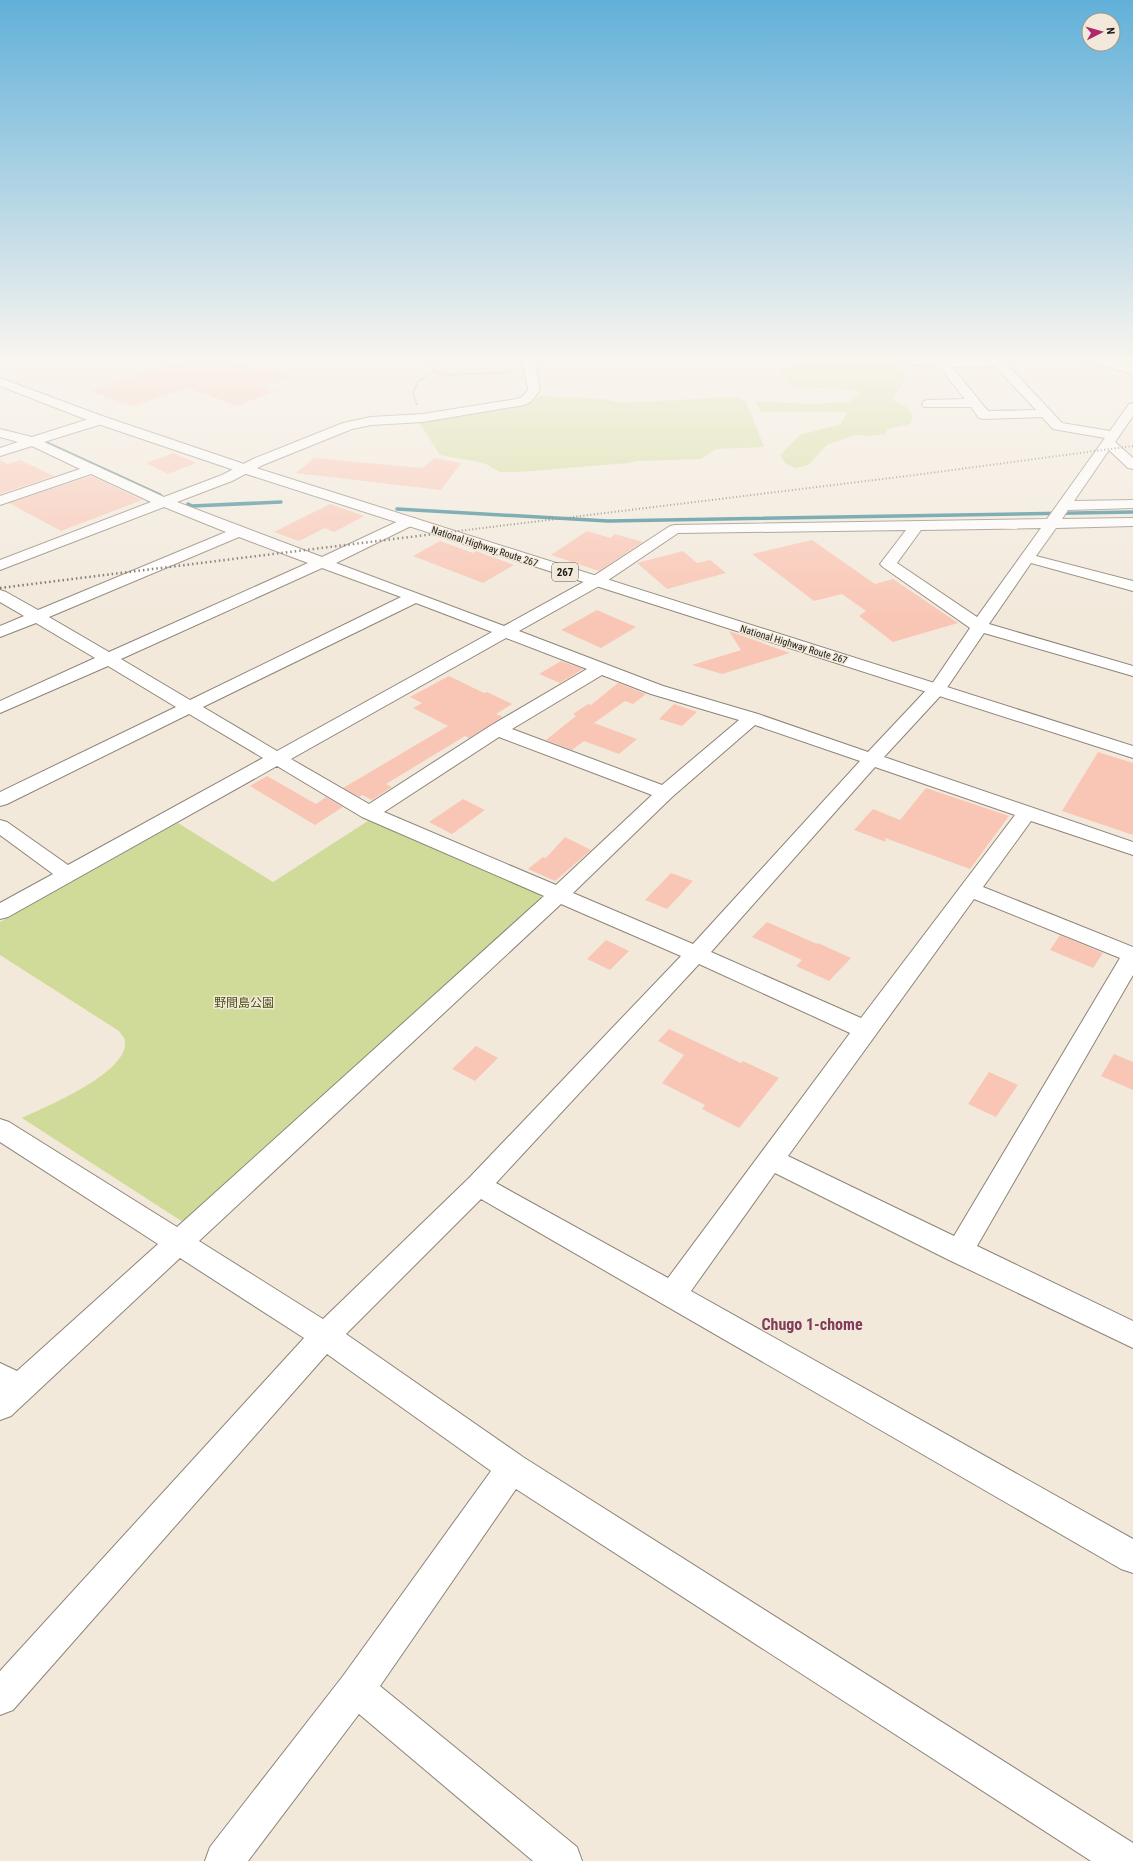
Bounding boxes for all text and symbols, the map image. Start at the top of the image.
north arrow [1081,12,1121,52]
text: N [1104,27,1117,35]
street label: National Highway Route 267 [430,524,540,569]
road number: 267 [552,563,578,581]
street label: National Highway Route 267 [739,623,849,666]
park label: 野間島公園 [214,996,274,1010]
district label: Chugo 1-chome [761,1315,863,1334]

